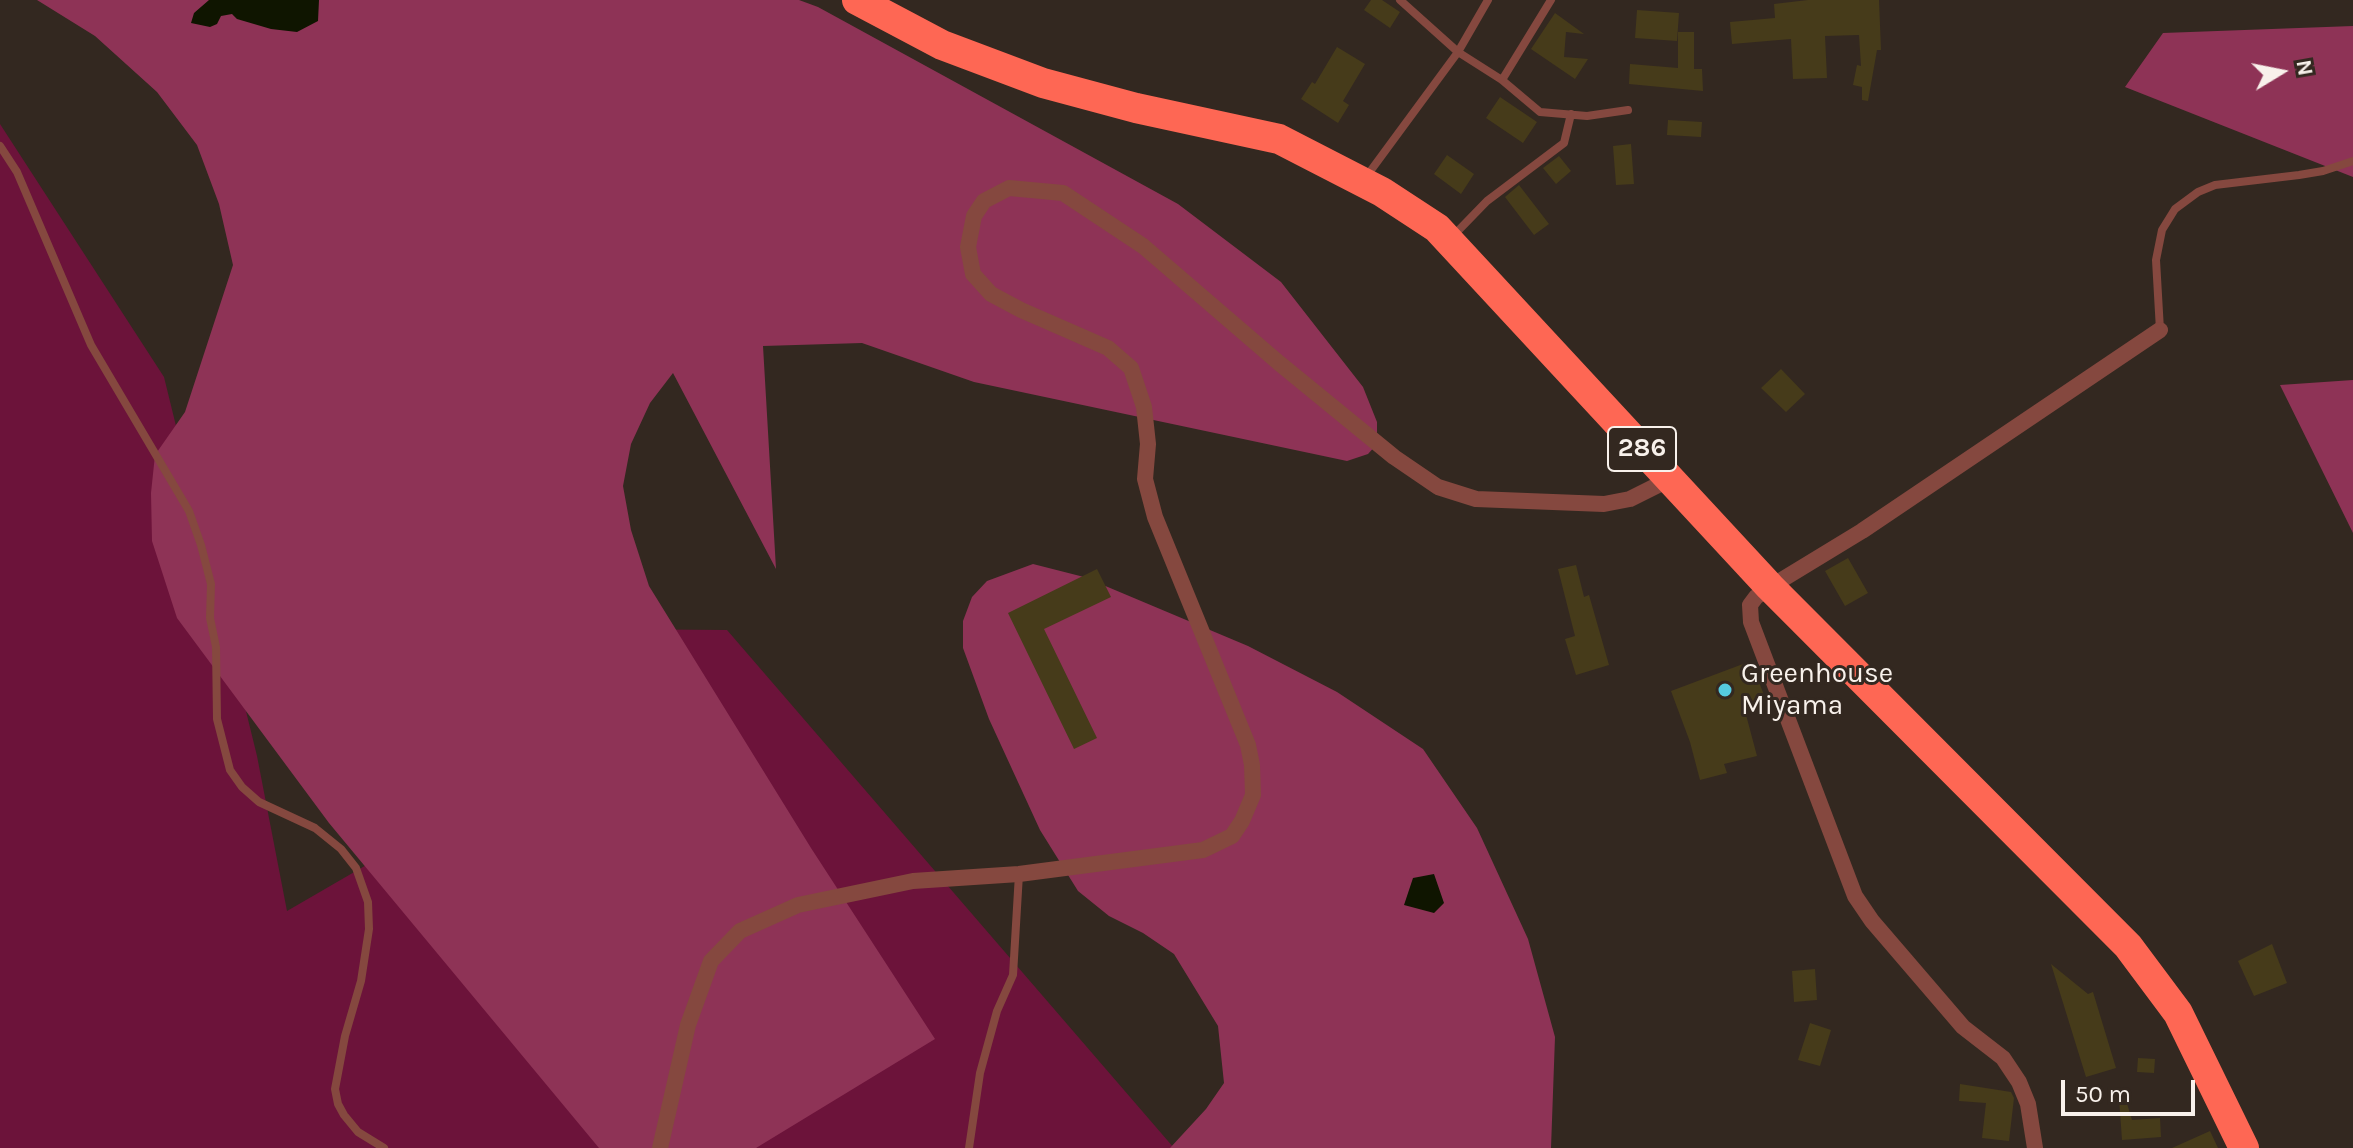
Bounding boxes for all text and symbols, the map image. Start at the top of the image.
north arrow [2241,32,2321,112]
text: N [2290,58,2319,78]
road number: 286 [1608,427,1676,471]
place label: Greenhouse Miyama [1741,657,1893,723]
marker: Greenhouse Miyama [1716,681,1734,699]
scale bar [2065,1064,2199,1114]
text: 50 m [2075,1080,2131,1108]

